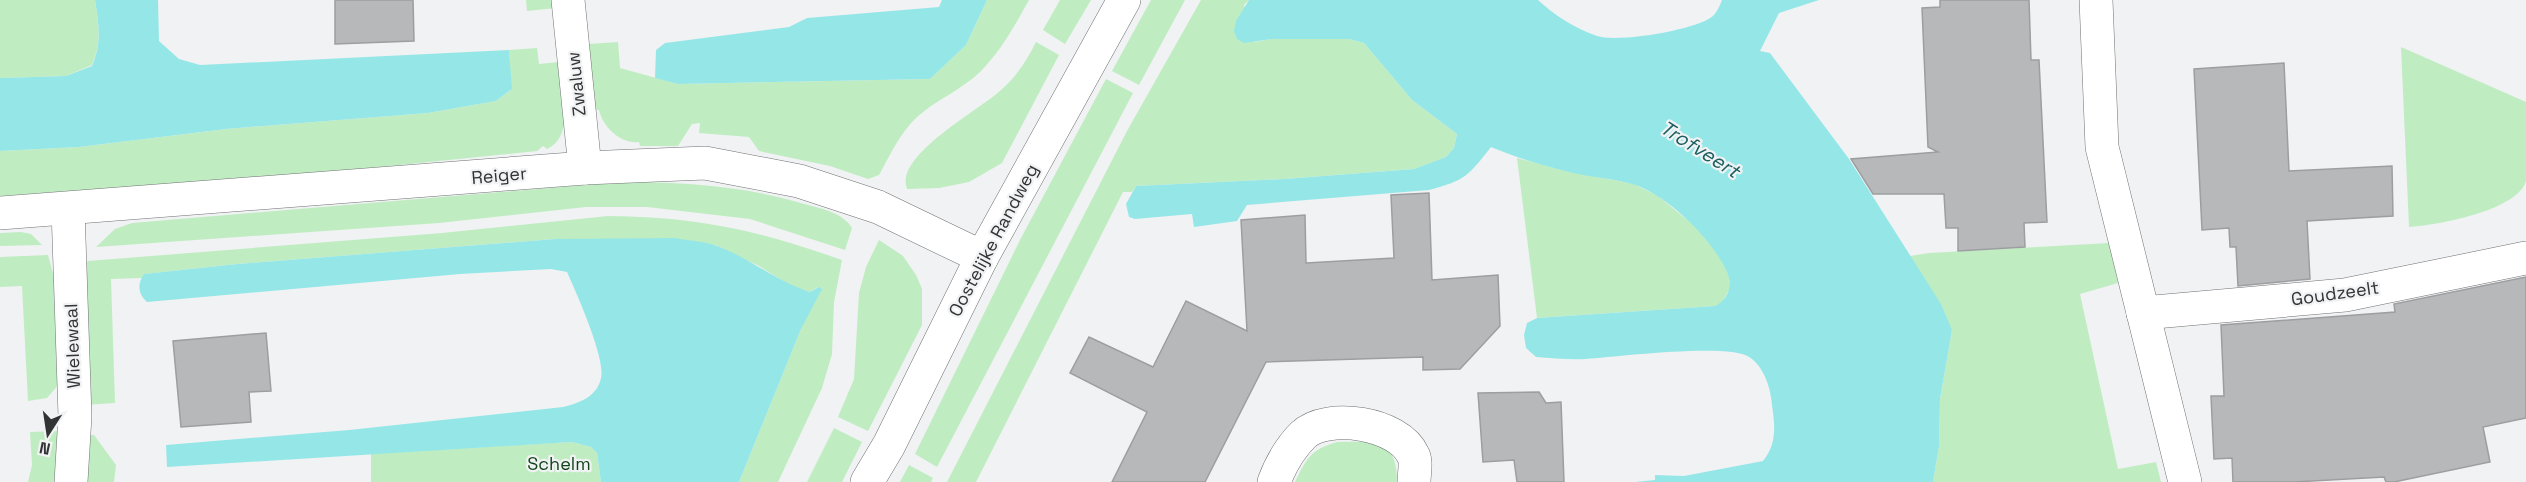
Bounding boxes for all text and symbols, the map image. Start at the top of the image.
street label: Zwaluw [561,51,591,117]
water label: Trofveert [1655,114,1746,185]
street label: Oostelijke Randweg [943,160,1043,320]
street label: Reiger [470,161,528,189]
street label: Goudzeelt [2290,275,2380,311]
street label: Wielewaal [59,303,85,389]
north arrow [18,404,78,464]
text: N [38,437,52,460]
park label: Schelm [527,452,591,475]

